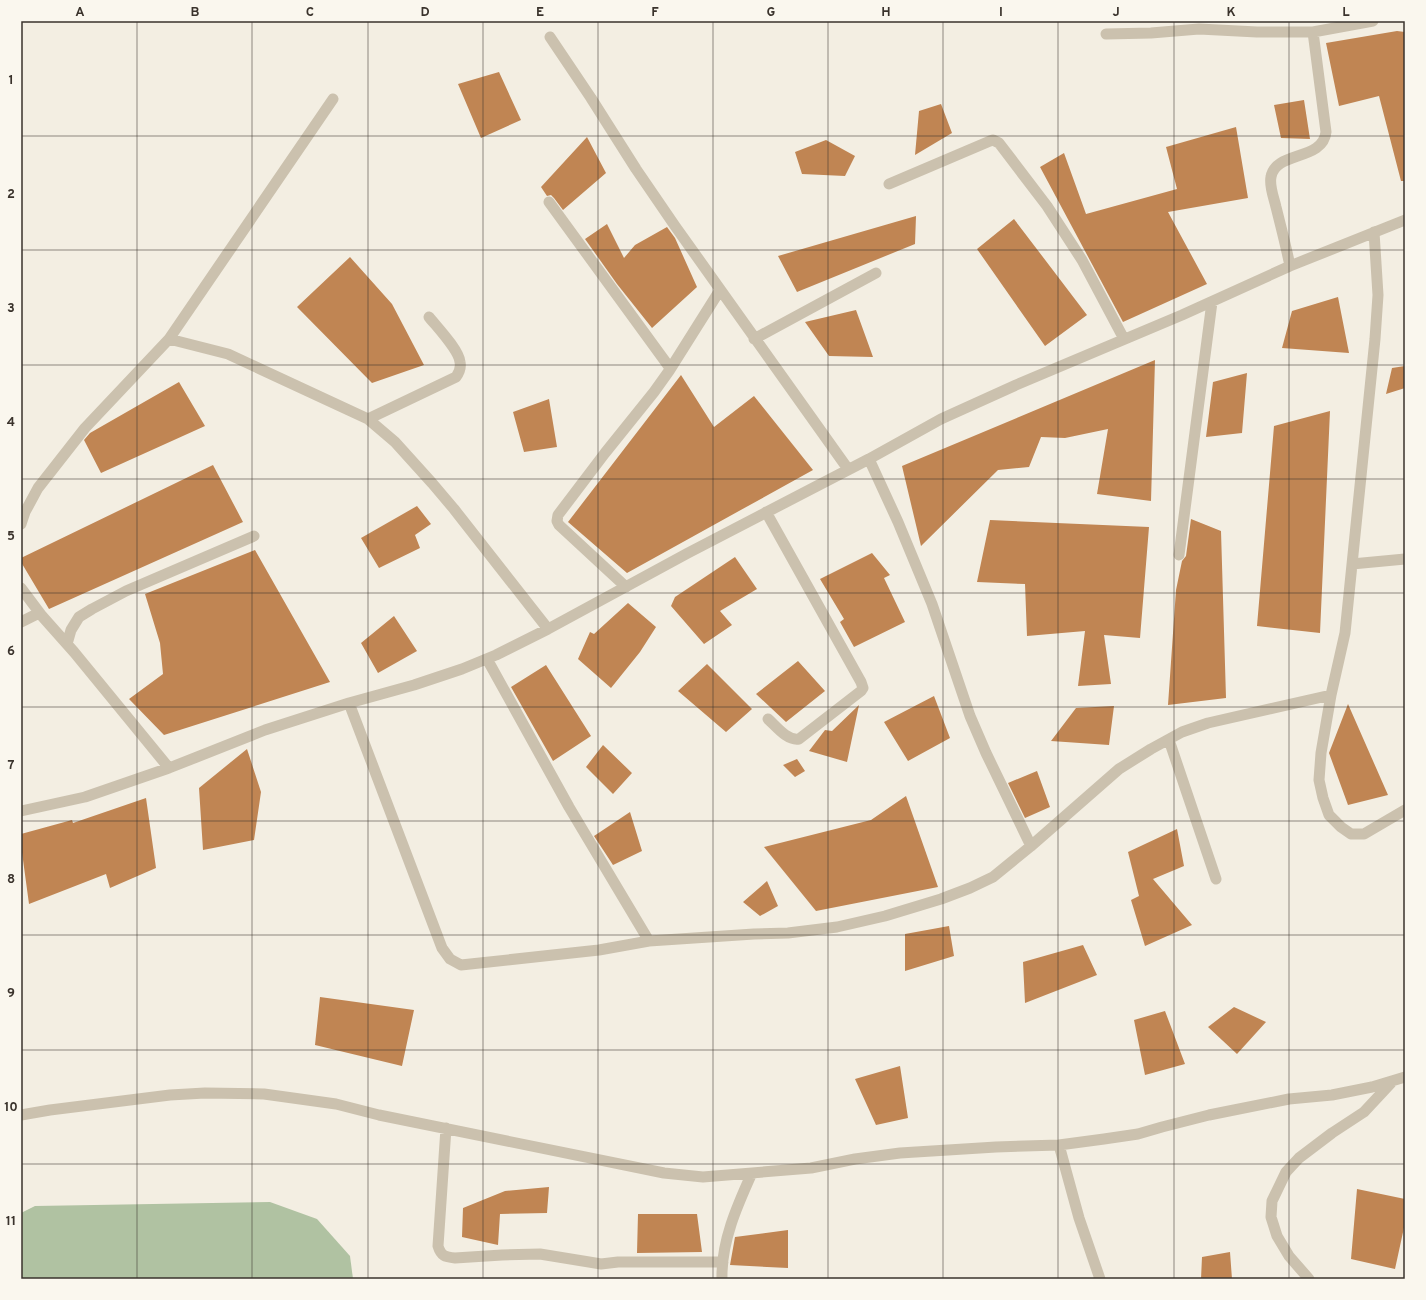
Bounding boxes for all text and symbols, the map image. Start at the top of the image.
text: A [75,5,85,21]
text: B [191,5,200,21]
text: C [306,5,314,21]
text: D [420,5,430,21]
text: E [536,5,544,21]
text: F [651,5,659,21]
text: G [767,5,776,21]
text: H [881,5,891,21]
text: I [999,5,1003,21]
text: J [1112,5,1120,21]
text: K [1226,5,1236,21]
text: L [1342,5,1350,21]
text: 1 [8,73,14,89]
text: 2 [7,187,15,203]
text: 3 [7,301,15,317]
text: 4 [7,415,15,431]
text: 5 [7,529,15,545]
text: 6 [7,644,15,660]
text: 7 [8,758,15,774]
text: 8 [7,872,15,888]
text: 9 [7,986,15,1002]
text: 10 [4,1100,18,1116]
text: 11 [6,1214,16,1230]

